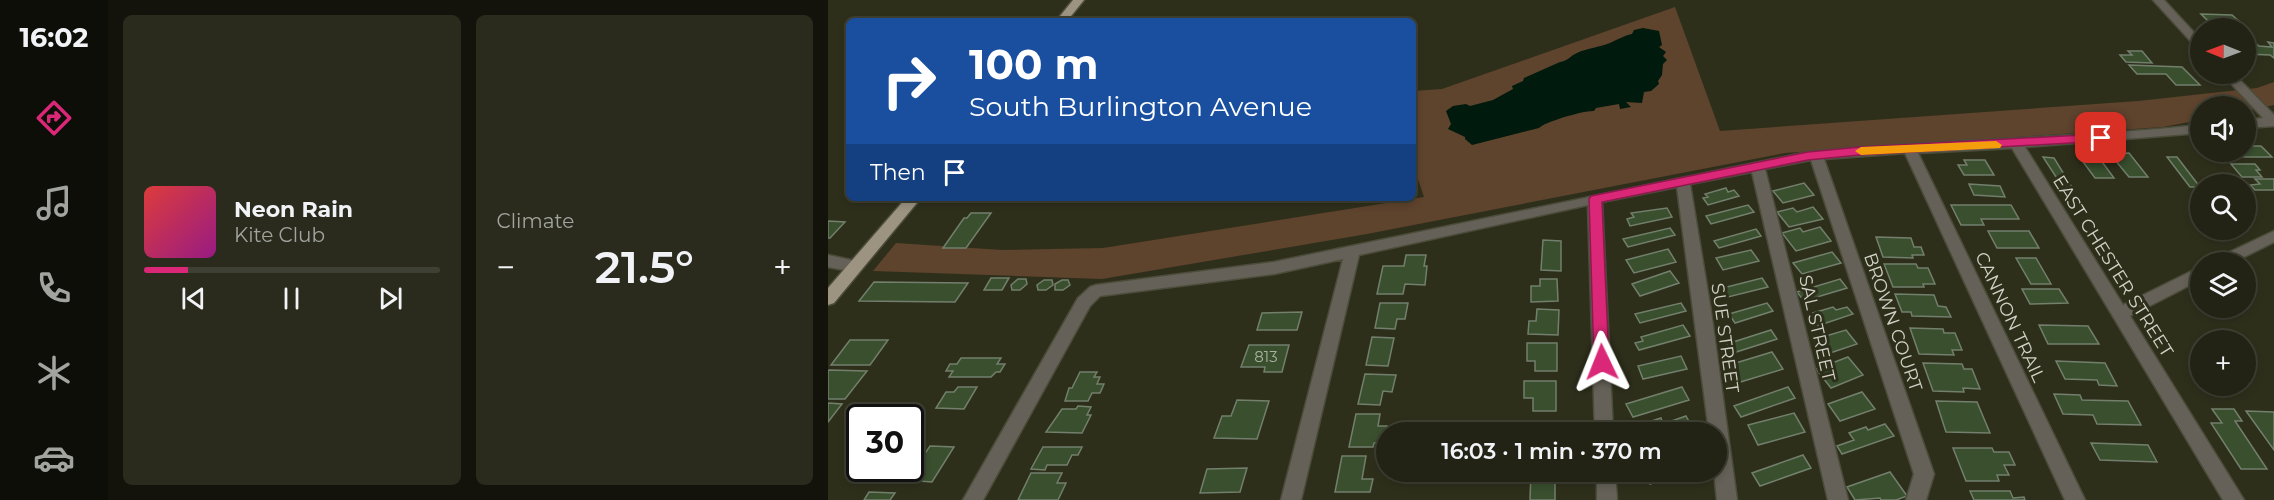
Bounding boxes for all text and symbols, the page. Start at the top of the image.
north arrow [2190,18,2256,84]
map controls [2190,18,2256,396]
text: 16:02 [19,21,89,54]
text: 100 m [969,38,1098,90]
icon: right [870,42,948,120]
text: South Burlington Avenue [969,90,1312,123]
button: sound [2190,96,2256,162]
icon: directions [33,97,75,139]
pin [2075,112,2126,163]
icon: arrive [2084,121,2117,154]
icon: arrive [938,156,971,189]
text: Then [870,159,926,186]
street label: EAST CHESTER STREET [2048,171,2178,361]
button: search [2190,174,2256,240]
icon: music [33,182,75,224]
text: Neon Rain [234,196,353,223]
text: Climate [497,209,574,233]
text: Kite Club [234,223,325,247]
text: 21.5° [595,239,694,294]
text: − [497,247,515,287]
text: + [773,247,792,287]
street label: CANNON TRAIL [1970,248,2050,386]
street label: BROWN COURT [1859,250,1927,395]
button: layers [2190,252,2256,318]
icon: phone [33,267,75,309]
street label: SAL STREET [1794,273,1840,384]
icon: previous [177,282,210,315]
icon: pause [275,282,308,315]
icon: next [374,282,407,315]
street label: SUE STREET [1706,282,1744,395]
position arrow [1570,330,1634,394]
button: + [2190,330,2256,396]
house number: 813 [1254,347,1278,366]
icon: climate [33,352,75,394]
speed limit sign: 30 [846,404,924,482]
icon: car [33,437,75,479]
text: 16:03 · 1 min · 370 m [1441,438,1662,465]

